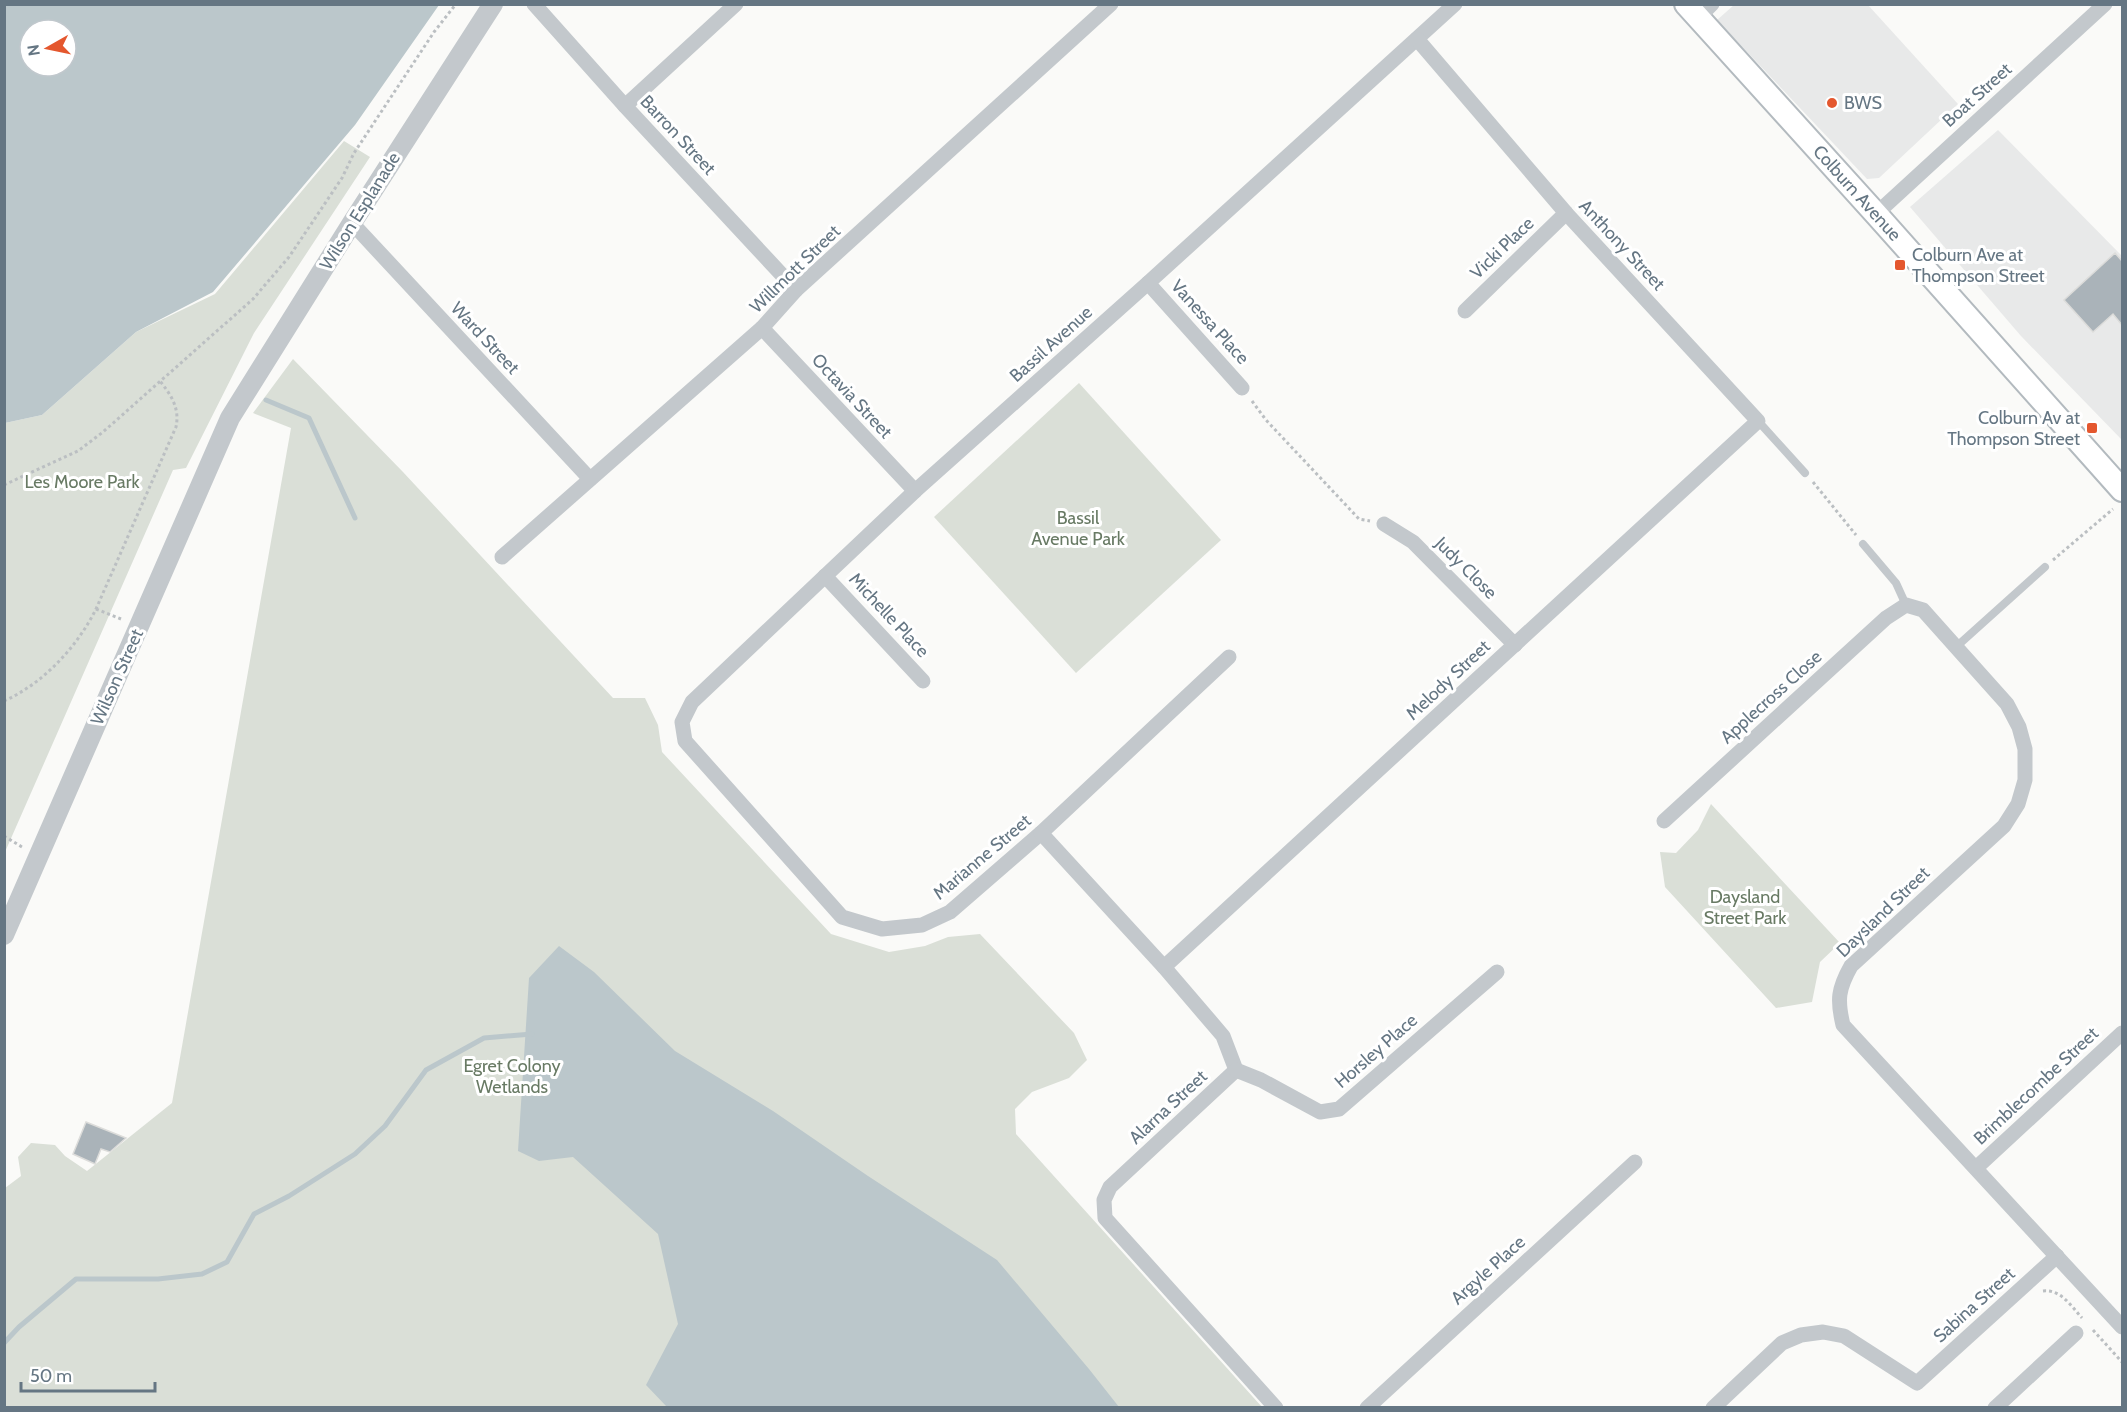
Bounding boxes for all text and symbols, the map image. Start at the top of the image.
north arrow [18,18,78,78]
text: N [23,43,44,57]
street label: Boat Street [1938,58,2016,132]
street label: Barron Street [636,91,720,179]
place label: BWS [1844,92,1882,114]
marker: BWS [1825,96,1839,110]
street label: Colburn Avenue [1808,141,1906,245]
street label: Wilson Esplanade [315,148,405,274]
street label: Anthony Street [1574,195,1670,295]
street label: Vicki Place [1466,212,1538,284]
street label: Willmott Street [745,220,845,318]
place label: Colburn Ave at Thompson Street [1912,244,2045,287]
marker: Colburn Ave at Thompson Street [1893,258,1907,272]
street label: Vanessa Place [1166,275,1254,369]
street label: Ward Street [446,297,524,379]
street label: Bassil Avenue [1005,301,1097,387]
street label: Octavia Street [807,349,897,443]
place label: Colburn Av at Thompson Street [1947,407,2080,450]
marker: Colburn Av at Thompson Street [2085,421,2099,435]
park label: Les Moore Park [25,471,140,493]
park label: Bassil Avenue Park [1031,507,1126,550]
street label: Judy Close [1430,532,1502,604]
street label: Michelle Place [844,568,934,662]
street label: Wilson Street [86,626,148,728]
street label: Melody Street [1401,635,1495,725]
street label: Applecross Close [1716,646,1826,748]
street label: Marianne Street [929,810,1035,904]
street label: Daysland Street [1832,862,1934,962]
park label: Daysland Street Park [1704,886,1787,929]
street label: Horsley Place [1330,1009,1422,1093]
street label: Brimblecombe Street [1969,1023,2103,1149]
park label: Egret Colony Wetlands [463,1055,561,1098]
street label: Alarna Street [1124,1065,1212,1149]
street label: Argyle Place [1446,1231,1530,1309]
street label: Sabina Street [1929,1263,2019,1347]
scale bar [21,1355,154,1393]
text: 50 m [30,1365,72,1387]

